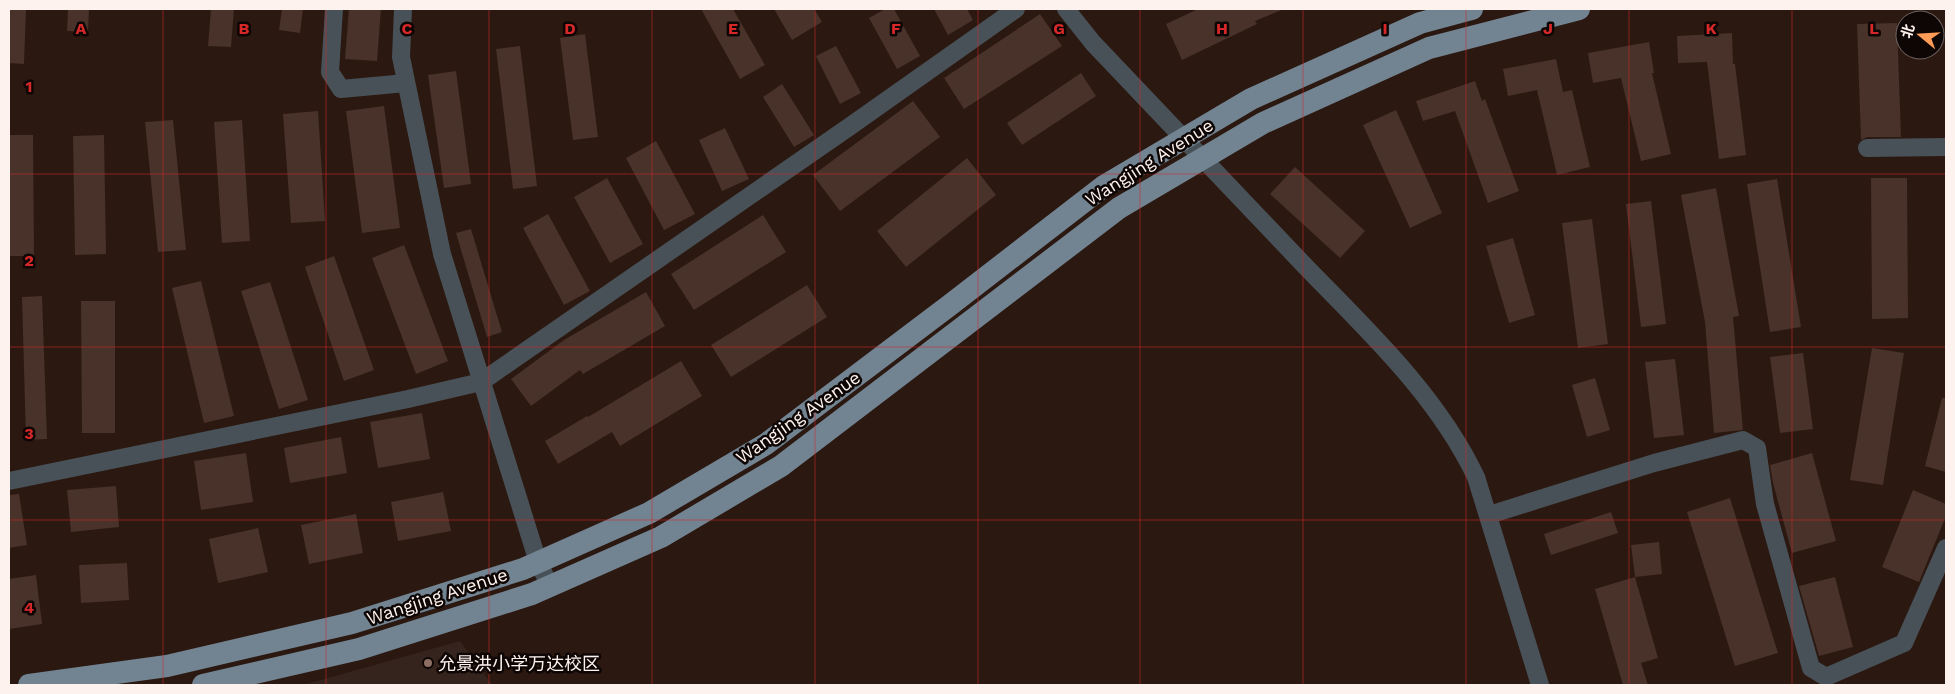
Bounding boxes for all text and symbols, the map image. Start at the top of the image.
north arrow [1895,10,1945,60]
text: A [76,19,87,38]
text: B [239,19,250,38]
text: C [402,19,413,38]
text: D [564,19,576,38]
text: E [728,19,738,38]
text: F [891,19,901,38]
text: G [1053,19,1065,38]
text: H [1216,19,1228,38]
text: I [1382,19,1388,38]
text: J [1543,19,1553,38]
text: K [1705,19,1717,38]
text: L [1869,19,1879,38]
text: 北 [1898,22,1917,40]
text: 1 [26,77,32,96]
street label: Wangjing Avenue [1081,114,1217,210]
text: 2 [24,251,34,270]
street label: Wangjing Avenue [732,366,864,468]
text: 3 [24,424,34,443]
street label: Wangjing Avenue [364,563,510,629]
text: 4 [24,598,34,617]
place label: 允景洪小学万达校区 [438,653,600,674]
marker: 允景洪小学万达校区 [422,657,434,669]

